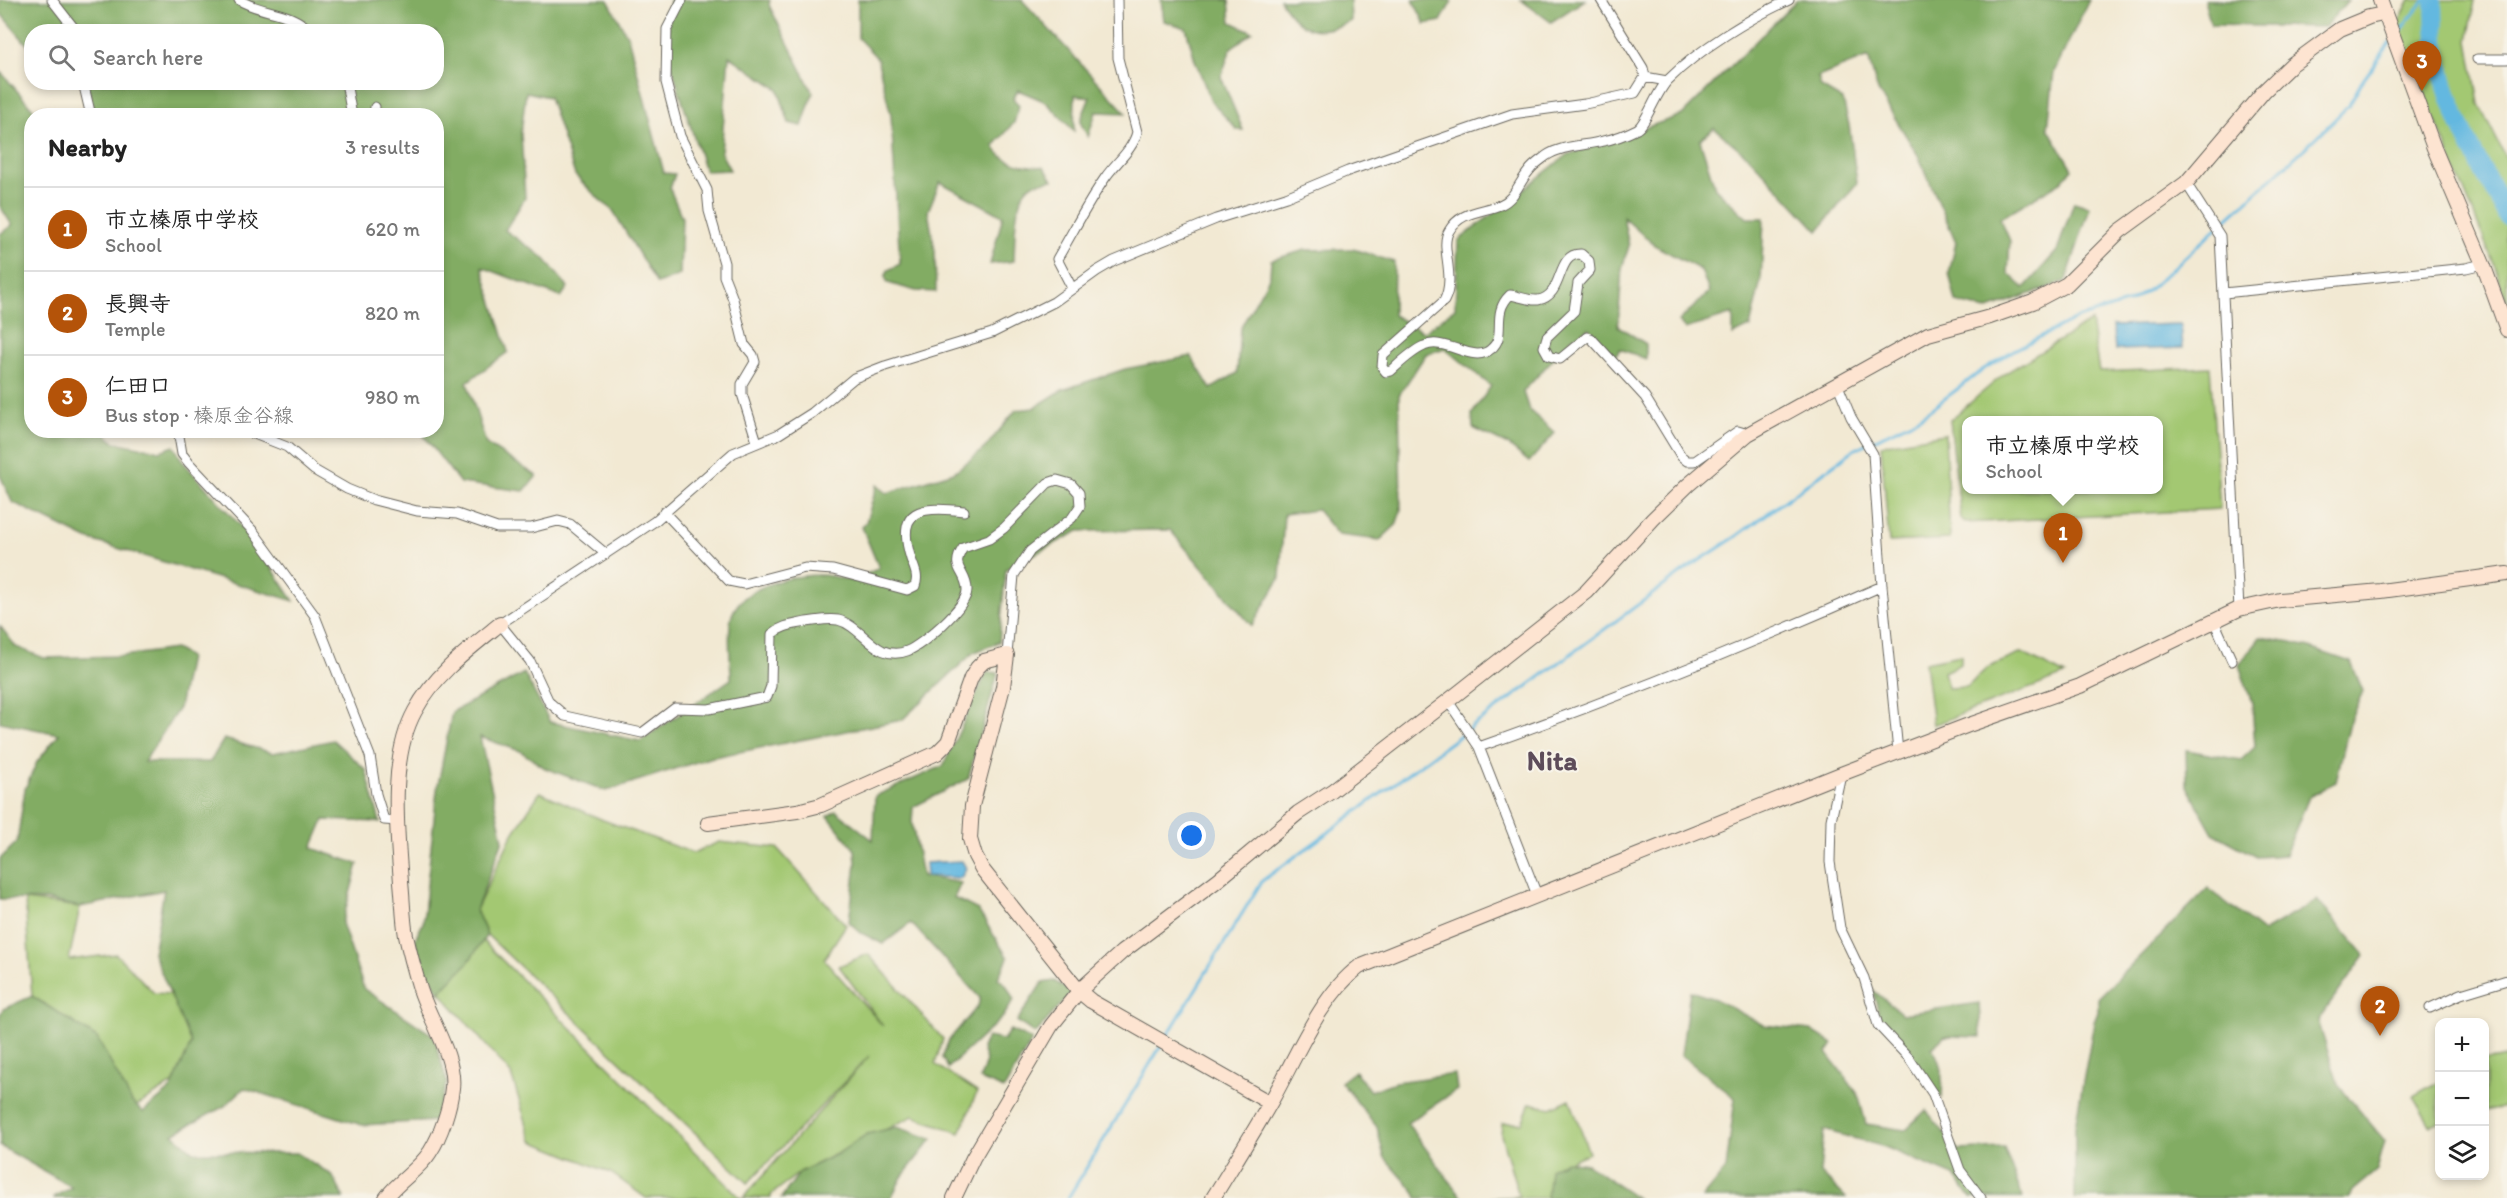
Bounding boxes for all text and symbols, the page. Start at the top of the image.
search box [24,24,444,90]
icon: search [45,41,78,74]
pin: 3 [2402,42,2442,91]
text: Search here [93,44,203,71]
text: Nearby [48,131,127,163]
text: 3 results [345,135,420,159]
text: 市立榛原中学校 [105,206,259,233]
text: 1 [63,217,72,241]
text: 620 m [365,217,420,241]
text: School [105,233,162,257]
text: 長興寺 [105,290,171,317]
text: 2 [62,301,73,325]
text: 820 m [365,301,420,325]
text: Temple [105,317,166,341]
text: 仁田口 [105,372,171,399]
text: 3 [62,385,73,409]
text: 980 m [365,385,420,409]
text: Bus stop · 榛原金谷線 [105,403,293,427]
popup [1962,416,2163,494]
text: 市立榛原中学校 [1985,432,2140,459]
text: School [1985,459,2042,483]
pin: 1 [2044,514,2082,563]
district label: Nita [1527,743,1577,777]
your location [1177,821,1206,850]
pin: 2 [2360,986,2400,1036]
map controls [2435,1018,2489,1180]
button: + [2435,1018,2489,1072]
button: − [2435,1072,2489,1126]
button: layers [2435,1126,2489,1180]

